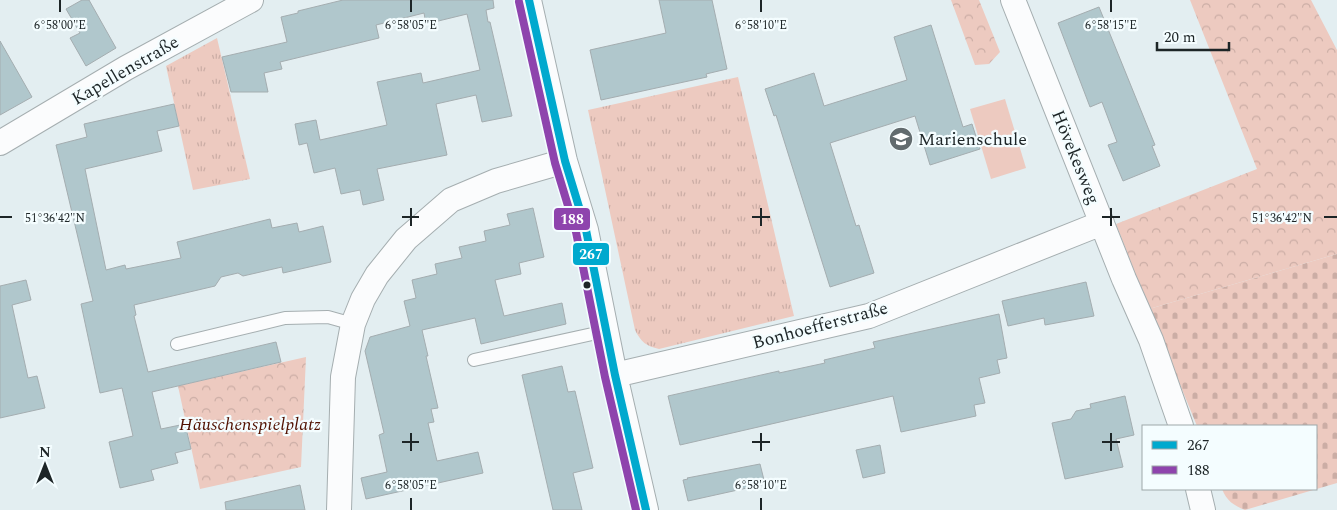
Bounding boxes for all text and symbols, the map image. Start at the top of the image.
text: 6°58'00"E [34,16,86,35]
text: 6°58'05"E [385,16,437,35]
text: 6°58'10"E [735,16,787,35]
text: 6°58'15"E [1085,16,1137,35]
scale bar [1157,20,1230,52]
text: 20 m [1164,26,1196,49]
street label: Kapellenstraße [67,29,184,112]
street label: Hövekesweg [1044,106,1107,209]
school or university icon: Marienschule [888,126,914,152]
place label: Marienschule [918,126,1027,153]
line badge: 188 [553,207,591,231]
text: 51°36'42"N [25,209,85,228]
text: 188 [560,209,584,230]
text: 51°36'42"N [1252,209,1312,228]
line badge: 267 [572,242,610,266]
text: 267 [579,244,603,265]
unlabelled marker [582,280,592,290]
street label: Bonhoefferstraße [749,294,891,357]
park label: Häuschenspielplatz [179,411,321,438]
legend [1142,425,1317,490]
text: 267 [1187,434,1210,457]
north arrow [20,440,70,490]
text: N [39,442,51,463]
text: 188 [1187,459,1210,482]
text: 6°58'05"E [385,476,437,495]
text: 6°58'10"E [735,476,787,495]

